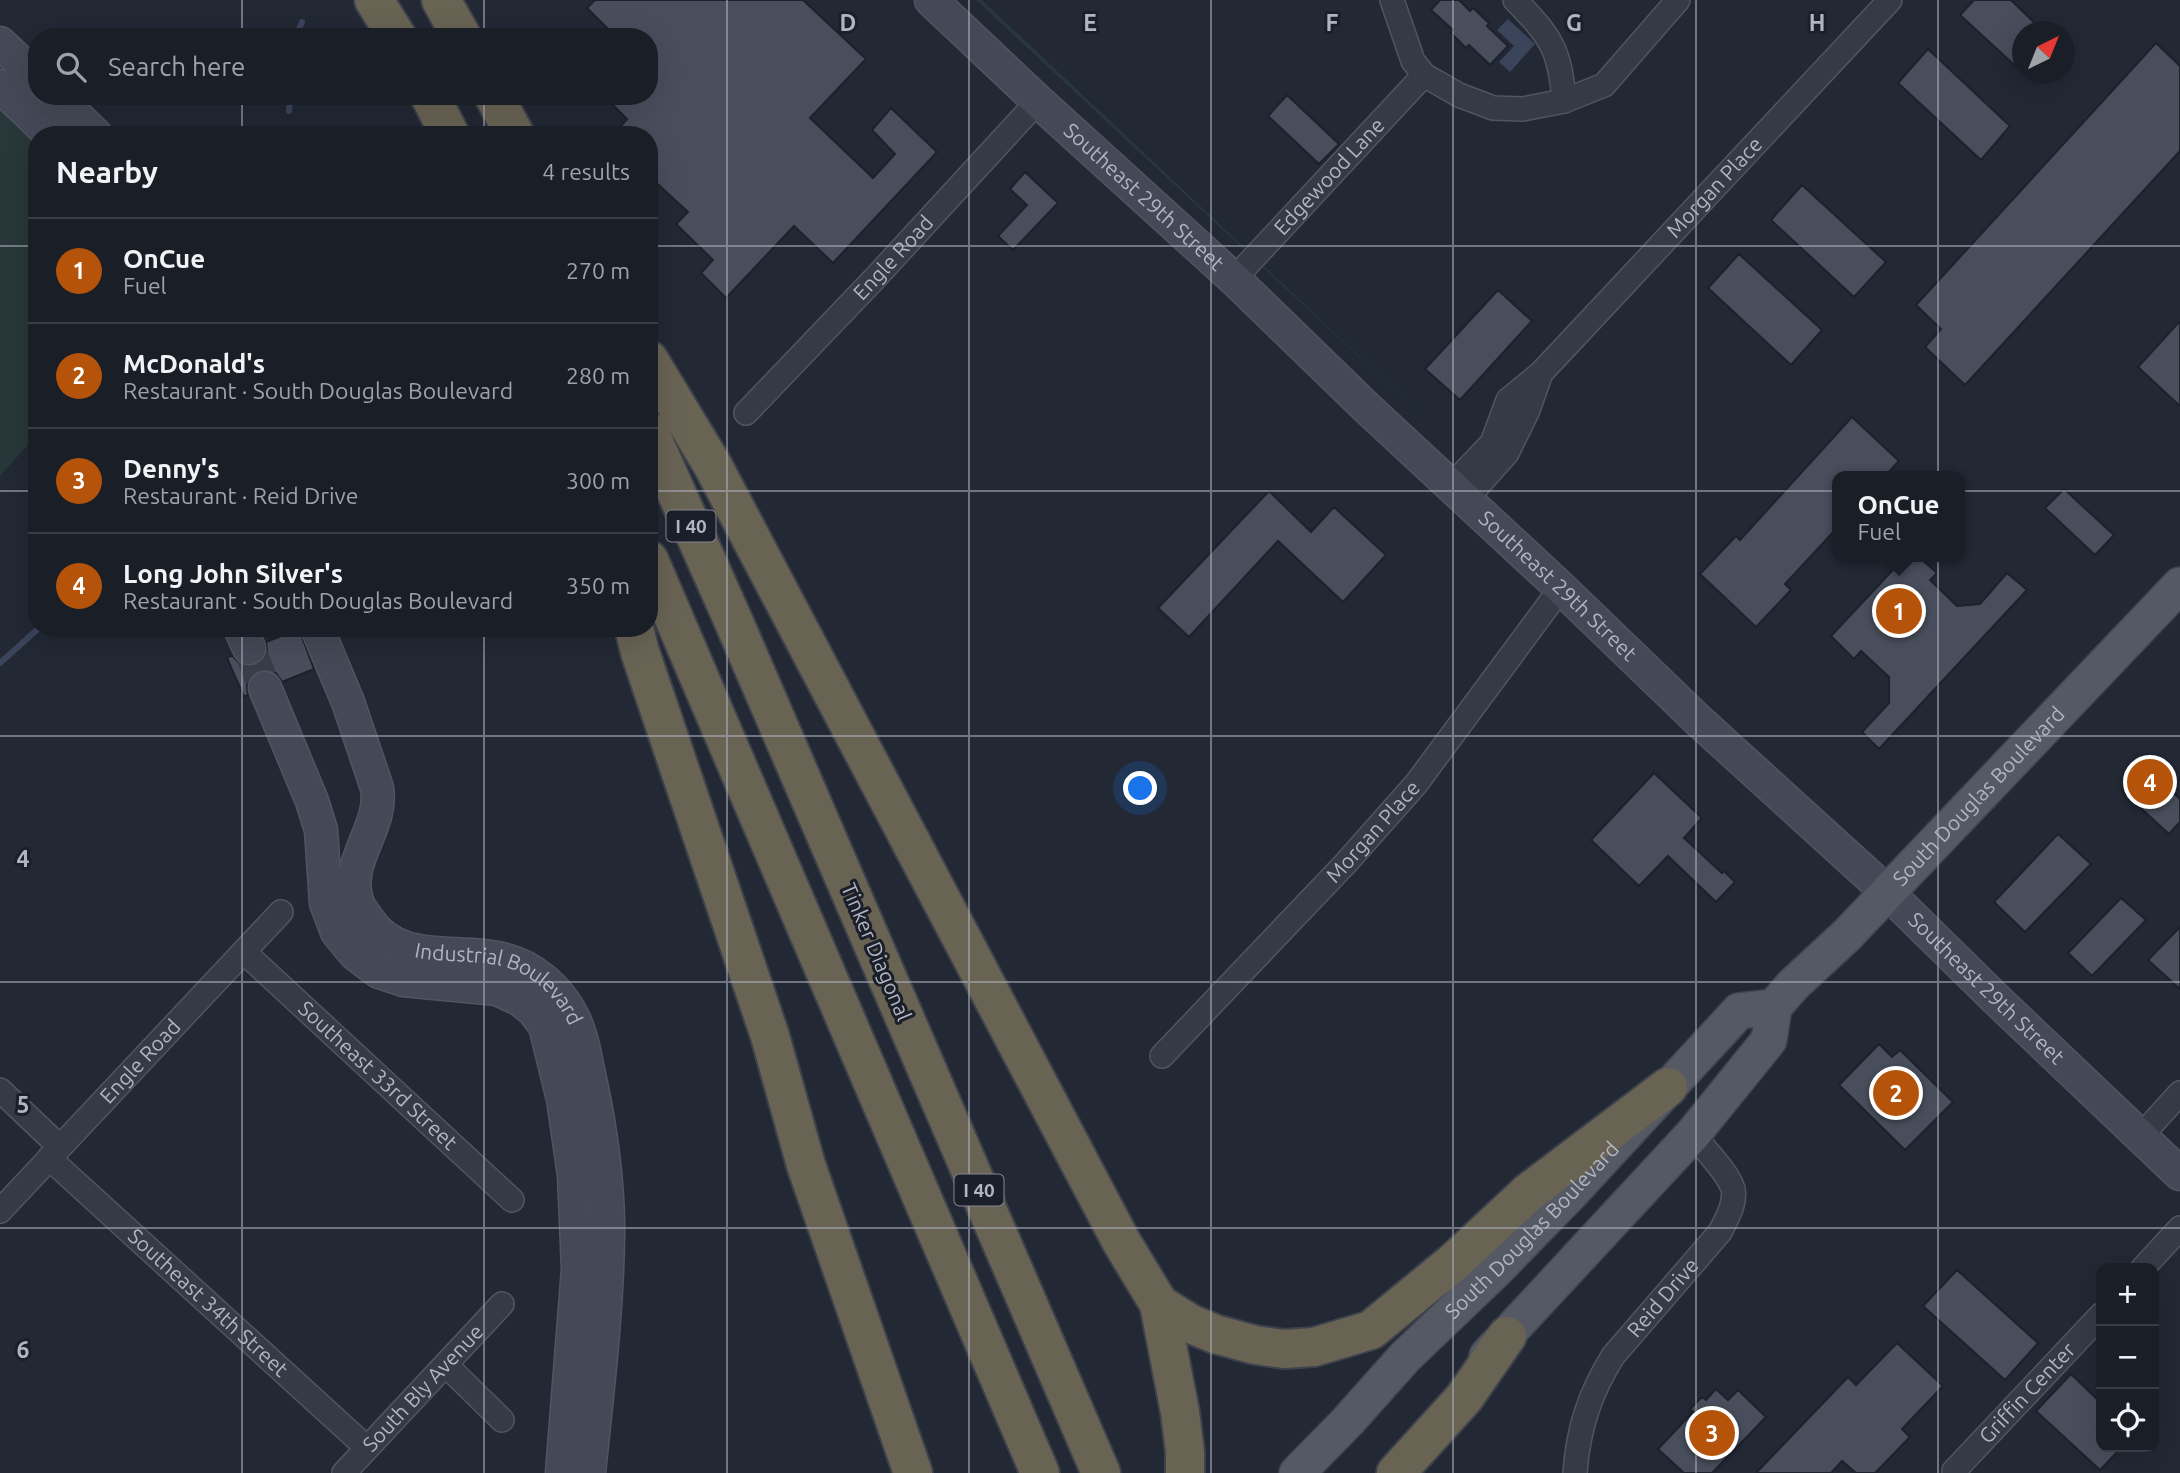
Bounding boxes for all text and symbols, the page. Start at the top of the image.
text: D [840,10,856,35]
text: E [1083,10,1097,35]
text: F [1326,10,1339,35]
text: G [1566,10,1582,35]
text: H [1809,10,1825,35]
north arrow [2012,21,2075,84]
search box [28,28,658,105]
icon: search [52,48,90,86]
text: Search here [108,52,245,81]
street label: Edgewood Lane [1269,113,1389,239]
street label: Southeast 29th Street [1059,118,1229,275]
street label: Morgan Place [1661,132,1766,242]
text: Nearby [56,155,158,189]
text: 4 results [542,159,630,184]
street label: Engle Road [848,210,938,304]
text: OnCue [123,244,205,273]
text: 1 [73,258,85,283]
text: 270 m [566,258,630,283]
text: Fuel [123,273,167,298]
text: McDonald's [123,349,265,378]
text: 2 [73,363,85,388]
text: 280 m [566,363,630,388]
text: Restaurant · South Douglas Boulevard [123,378,513,403]
text: Denny's [123,454,219,483]
text: 3 [73,468,85,493]
text: 300 m [566,468,630,493]
popup [1832,471,1965,562]
text: Restaurant · Reid Drive [123,483,358,508]
text: OnCue [1857,490,1940,519]
street label: Southeast 29th Street [1475,505,1642,665]
road number: I 40 [666,510,716,541]
text: Fuel [1857,519,1901,544]
text: Long John Silver's [123,559,343,588]
text: 4 [73,573,85,598]
text: 350 m [566,573,630,598]
pin: 1 [1876,585,1922,637]
text: Restaurant · South Douglas Boulevard [123,588,513,613]
street label: South Douglas Boulevard [1887,701,2069,890]
pin: 4 [2127,756,2173,808]
your location [1123,771,1157,805]
street label: Morgan Place [1321,775,1424,887]
text: 4 [17,846,30,871]
street label: Tinker Diagonal [837,879,917,1024]
street label: Southeast 29th Street [1904,907,2070,1069]
street label: Industrial Boulevard [413,937,588,1028]
street label: Southeast 33rd Street [294,996,463,1154]
street label: Engle Road [95,1014,185,1108]
pin: 2 [1873,1067,1919,1119]
text: 5 [17,1092,29,1117]
street label: South Douglas Boulevard [1440,1136,1623,1323]
road number: I 40 [954,1174,1004,1206]
street label: Southeast 34th Street [124,1223,293,1381]
street label: Reid Drive [1622,1253,1703,1342]
map controls [2096,1263,2159,1452]
button: + [2096,1263,2159,1326]
street label: South Bly Avenue [357,1319,488,1456]
button: − [2096,1326,2159,1389]
text: 6 [17,1337,30,1362]
street label: Griffin Center [1974,1337,2080,1448]
button: locate [2096,1389,2159,1452]
pin: 3 [1689,1407,1735,1459]

